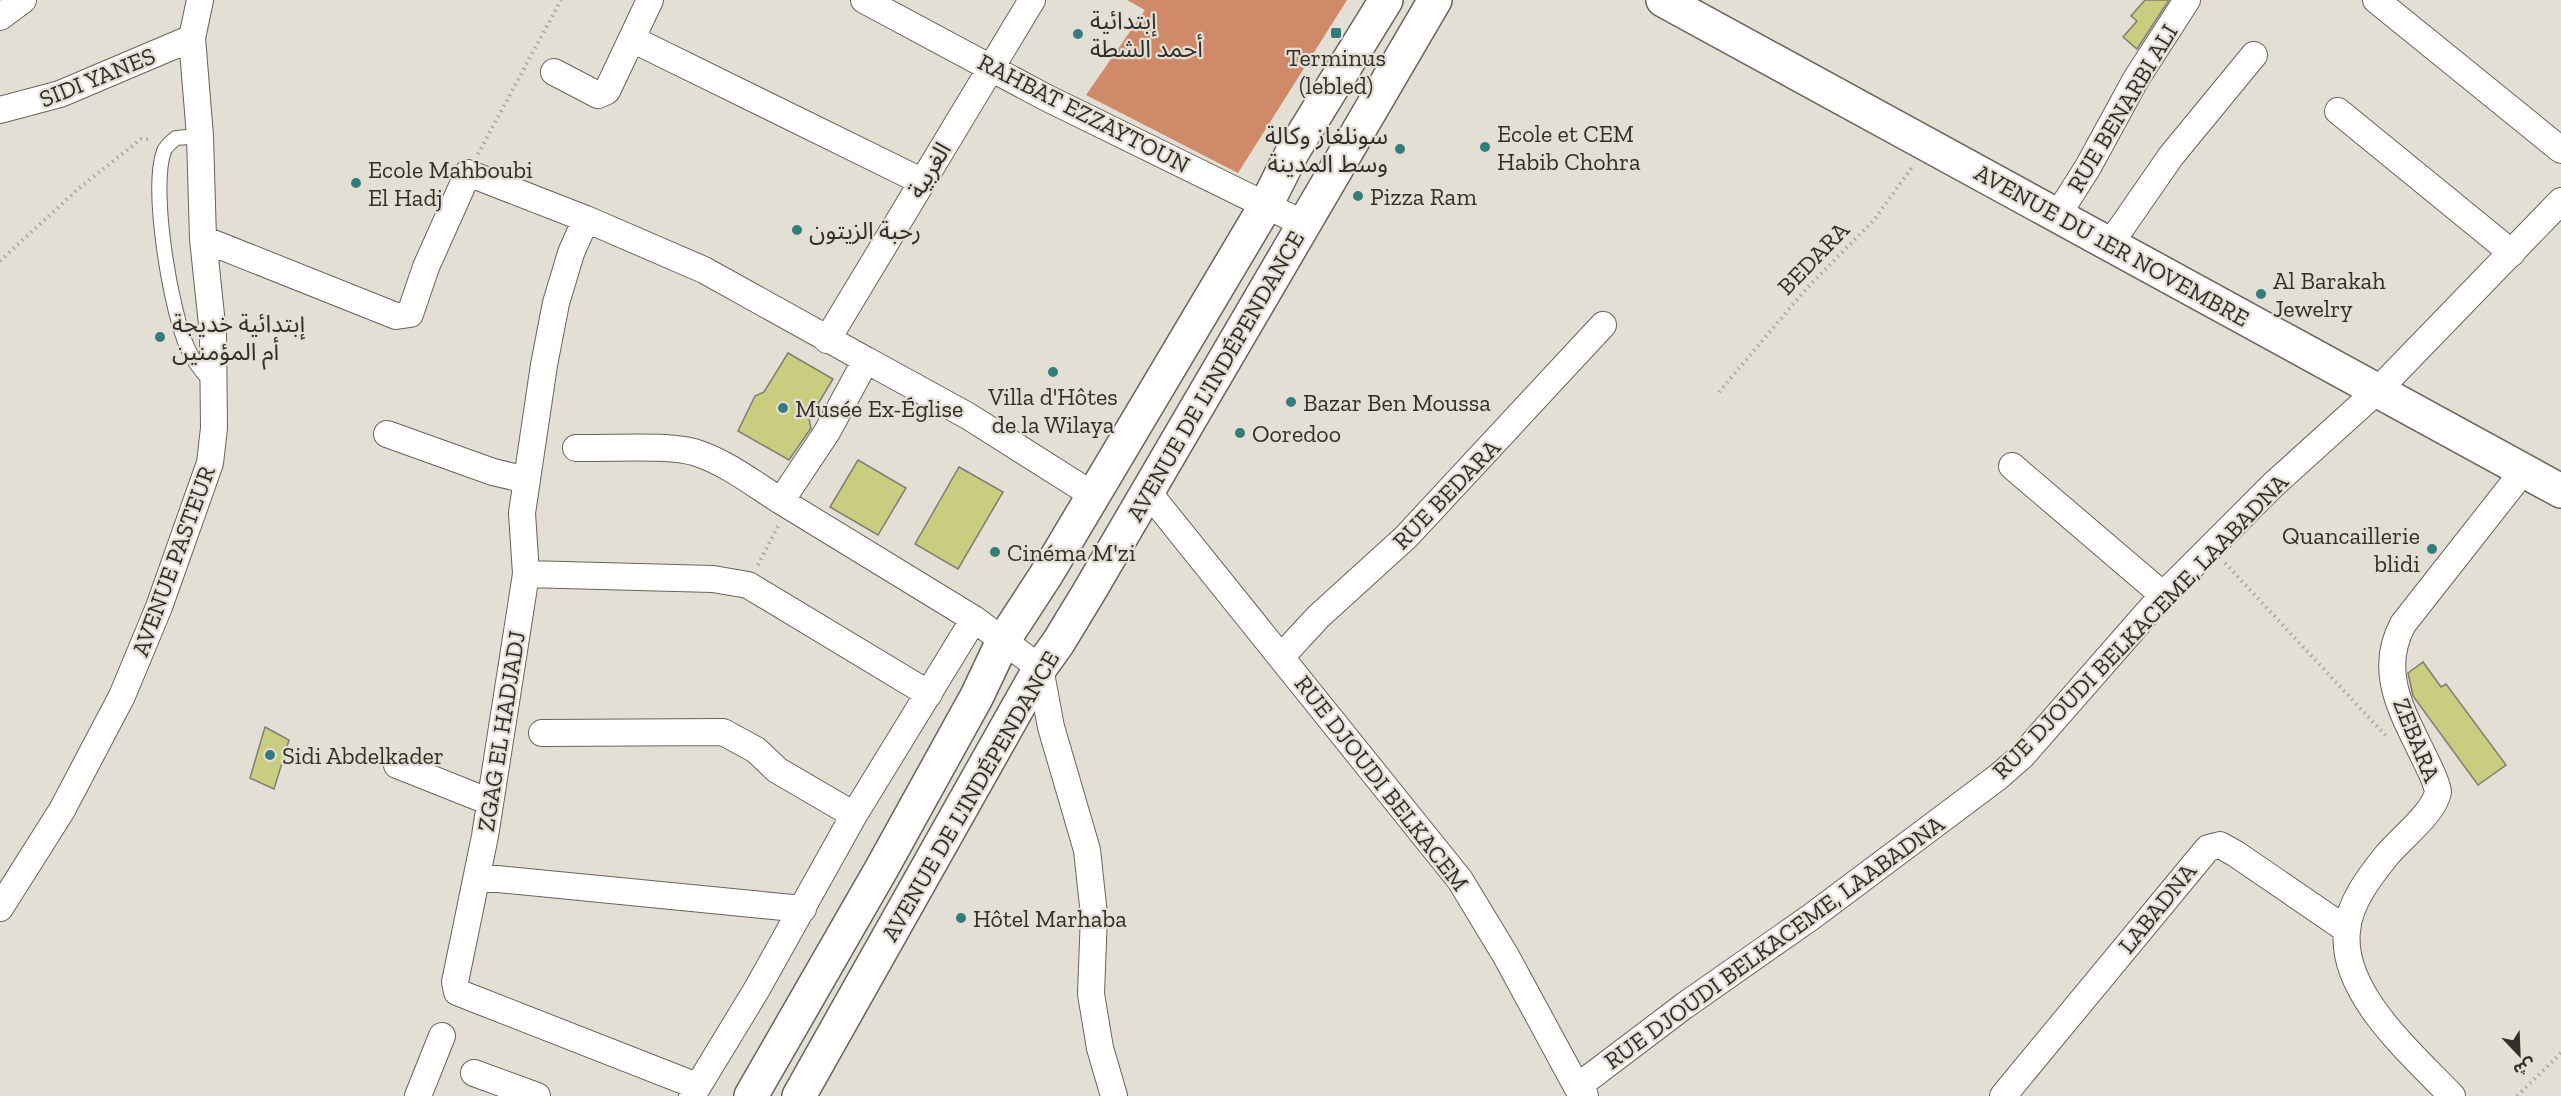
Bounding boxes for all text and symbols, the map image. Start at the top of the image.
place label: إبتدائية أحمد الشطة [1090,6,1203,63]
street label: RUE BENARBI ALI [2060,19,2184,197]
marker: Terminus (lebled) [1329,26,1343,40]
marker: إبتدائية أحمد الشطة [1071,27,1085,41]
street label: SIDI YANES [35,41,159,113]
place label: Terminus (lebled) [1286,43,1386,100]
street label: RAHBAT EZZAYTOUN [973,47,1195,179]
place label: Ecole et CEM Habib Chohra [1497,119,1641,176]
place label: سونلغاز وكالة وسط المدينة [1265,121,1388,178]
street label: الغربية [901,137,957,203]
marker: Ecole et CEM Habib Chohra [1478,140,1492,154]
marker: سونلغاز وكالة وسط المدينة [1393,142,1407,156]
place label: Ecole Mahboubi El Hadj [368,155,533,212]
street label: AVENUE DU 1ER NOVEMBRE [1970,157,2254,333]
marker: Ecole Mahboubi El Hadj [349,176,363,190]
place label: Pizza Ram [1370,182,1477,211]
marker: Pizza Ram [1351,189,1365,203]
street label: BEDARA [1771,215,1855,301]
place label: رحبة الزيتون [809,216,921,245]
marker: رحبة الزيتون [790,223,804,237]
street label: AVENUE DE L'INDÉPENDANCE [1120,226,1310,526]
place label: Al Barakah Jewelry [2273,266,2386,323]
marker: Al Barakah Jewelry [2254,287,2268,301]
place label: إبتدائية خديجة أم المؤمنين [172,309,306,370]
marker: إبتدائية خديجة أم المؤمنين [153,330,167,344]
marker: Villa d'Hôtes de la Wilaya [1046,365,1060,379]
place label: Villa d'Hôtes de la Wilaya [987,382,1118,439]
place label: Bazar Ben Moussa [1303,388,1491,417]
place label: Musée Ex-Église [795,394,963,423]
marker: Bazar Ben Moussa [1284,395,1298,409]
marker: Musée Ex-Église [776,401,790,415]
place label: Ooredoo [1252,419,1341,448]
marker: Ooredoo [1233,426,1247,440]
street label: RUE BEDARA [1386,433,1506,555]
street label: AVENUE PASTEUR [125,462,221,660]
street label: RUE DJOUDI BELKACEME, LAABADNA [1986,467,2294,785]
place label: Quancaillerie blidi [2282,521,2420,578]
place label: Cinéma M'zi [1007,538,1136,567]
marker: Quancaillerie blidi [2425,542,2439,556]
marker: Cinéma M'zi [988,545,1002,559]
street label: ZGAG EL HADJADJ [471,629,531,833]
street label: AVENUE DE L'INDÉPENDANCE [875,646,1065,946]
street label: RUE DJOUDI BELKACEM [1289,669,1475,897]
street label: ZEBARA [2387,694,2447,787]
place label: Sidi Abdelkader [282,741,444,770]
marker: Sidi Abdelkader [263,748,277,762]
street label: RUE DJOUDI BELKACEME, LAABADNA [1598,809,1950,1075]
street label: LABADNA [2112,857,2202,959]
place label: Hôtel Marhaba [973,904,1127,933]
marker: Hôtel Marhaba [954,911,968,925]
north arrow [2489,1024,2549,1084]
text: ش [2511,1054,2538,1080]

